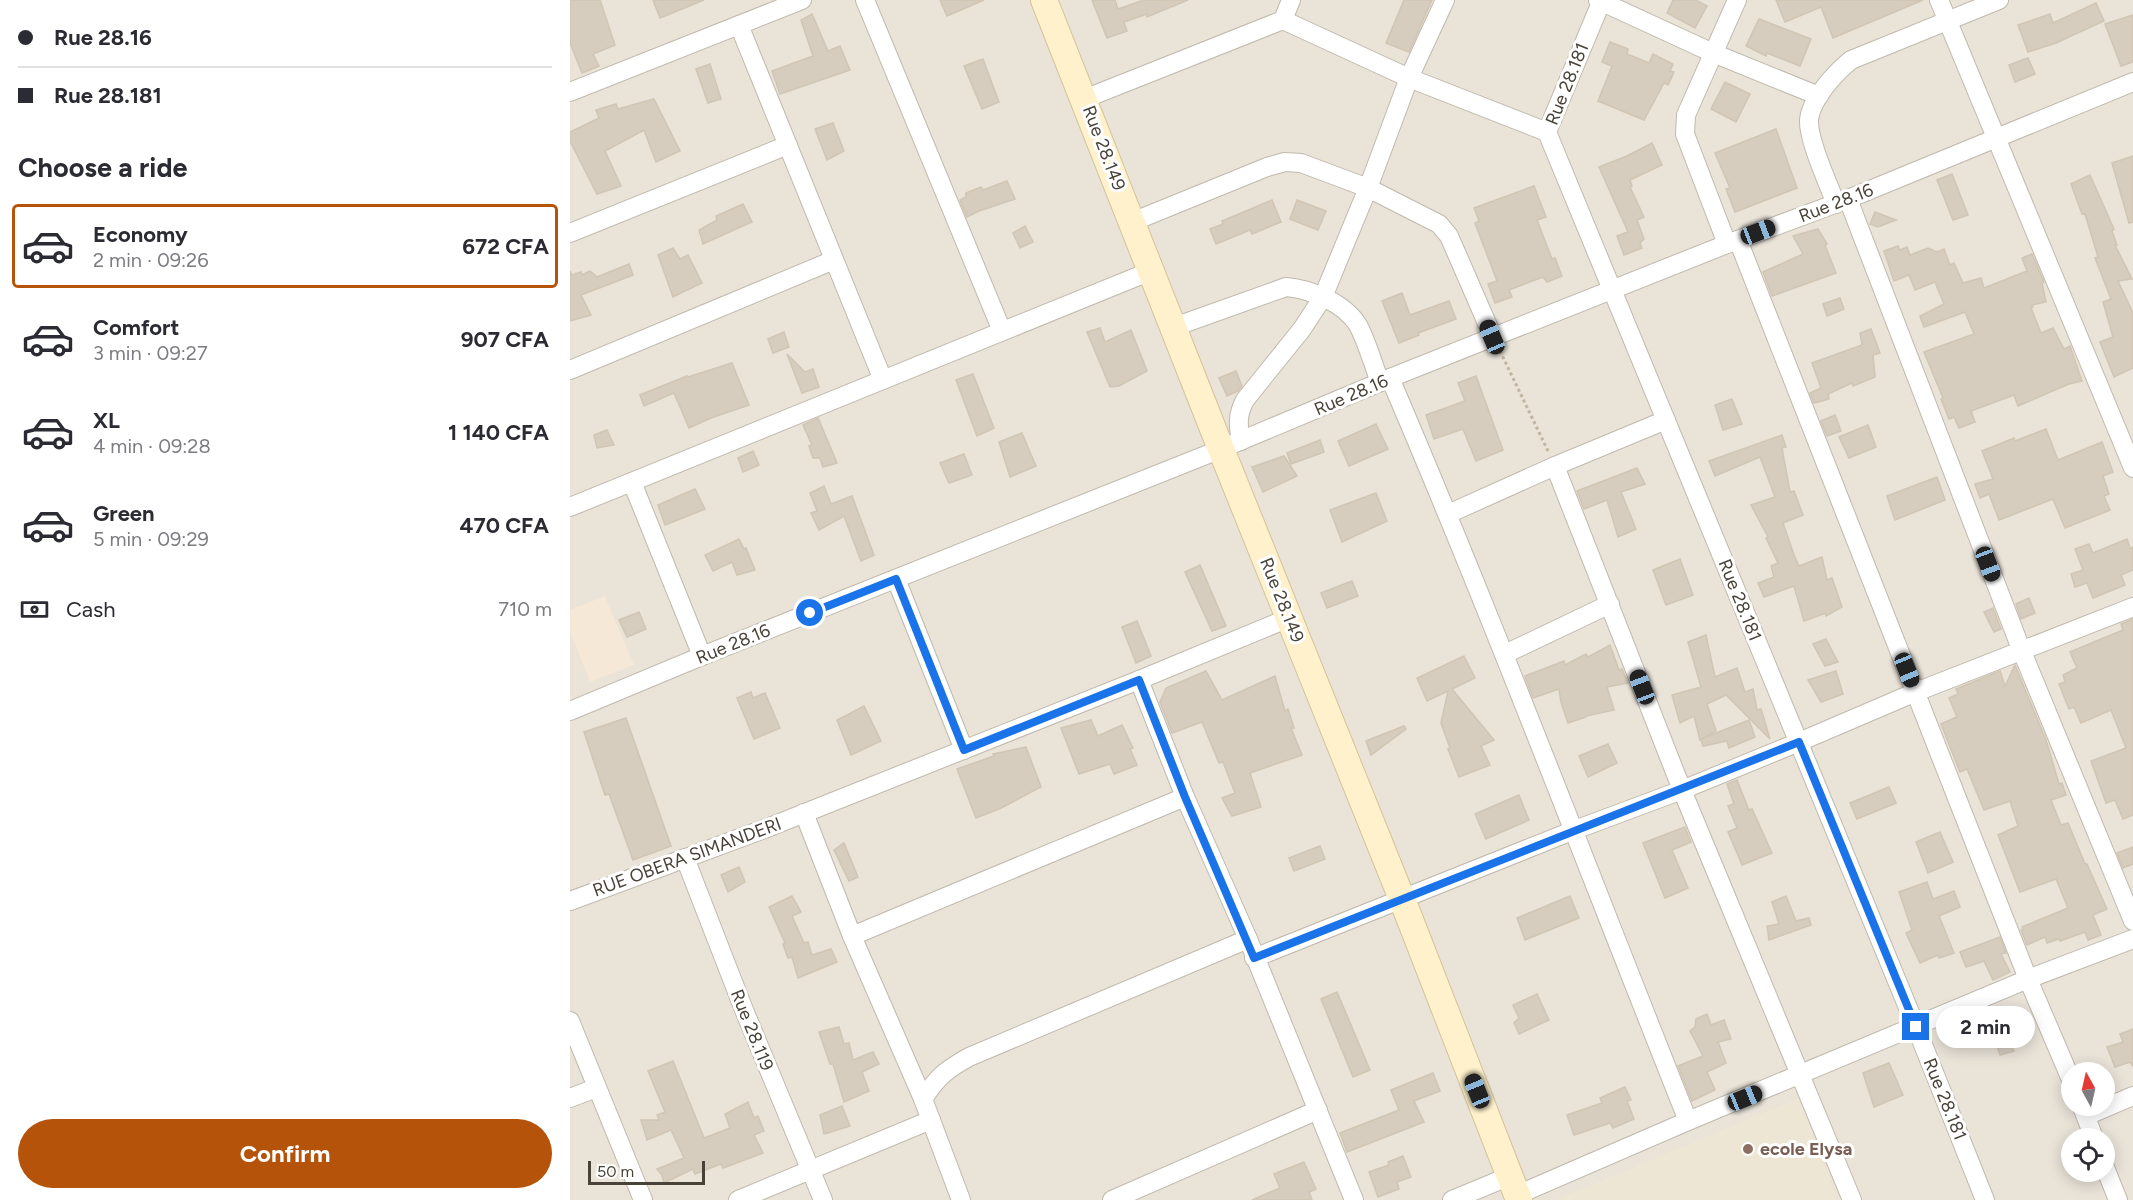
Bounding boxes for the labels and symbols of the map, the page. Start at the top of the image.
street label: Rue 28.181 [1541,40,1593,128]
street label: Rue 28.149 [1078,102,1130,194]
street label: Rue 28.16 [1796,179,1876,227]
car [1738,217,1778,247]
car [1477,317,1507,357]
street label: Rue 28.16 [1311,370,1391,420]
car [1973,544,2003,584]
street label: Rue 28.149 [1255,555,1309,645]
street label: Rue 28.181 [1714,556,1766,644]
route start [796,599,823,626]
street label: Rue 28.16 [693,619,773,669]
car [1892,650,1922,690]
car [1627,667,1657,707]
street label: RUE OBERA SIMANDERI [590,813,784,901]
street label: Rue 28.119 [726,986,778,1074]
callout: 2 min [1937,1006,2036,1048]
route end [1902,1013,1929,1040]
street label: Rue 28.181 [1919,1055,1971,1143]
north arrow [2061,1062,2115,1116]
car [1462,1071,1492,1111]
car [1725,1083,1765,1113]
place label: ecole Elysa [1760,1138,1852,1160]
marker: ecole Elysa [1741,1142,1755,1156]
scale bar [588,1158,705,1186]

